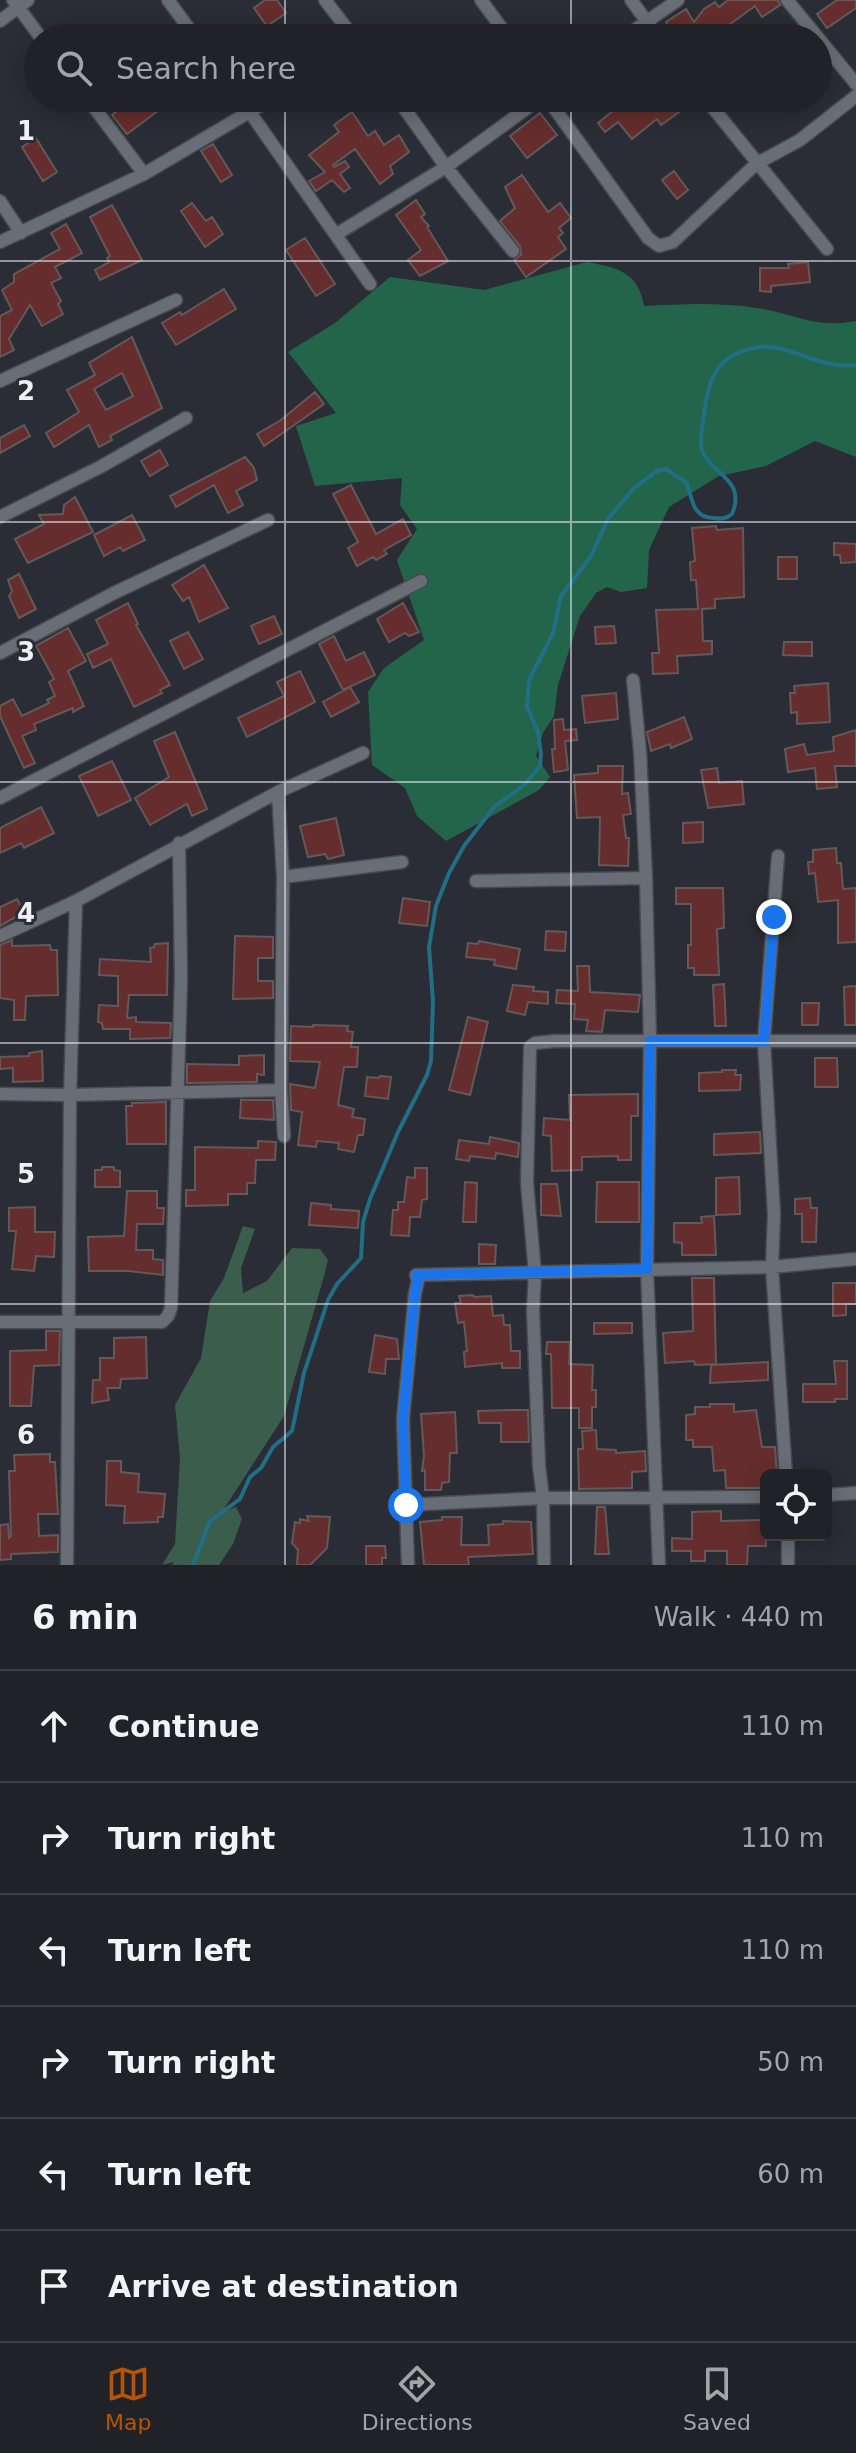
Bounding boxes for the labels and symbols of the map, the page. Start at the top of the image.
text: 1 [17,116,35,146]
text: 2 [17,376,35,406]
text: 3 [17,637,35,667]
text: 4 [17,898,35,928]
route end [756,899,792,935]
text: 5 [17,1159,35,1189]
text: 6 [17,1420,35,1450]
route start [388,1487,424,1523]

